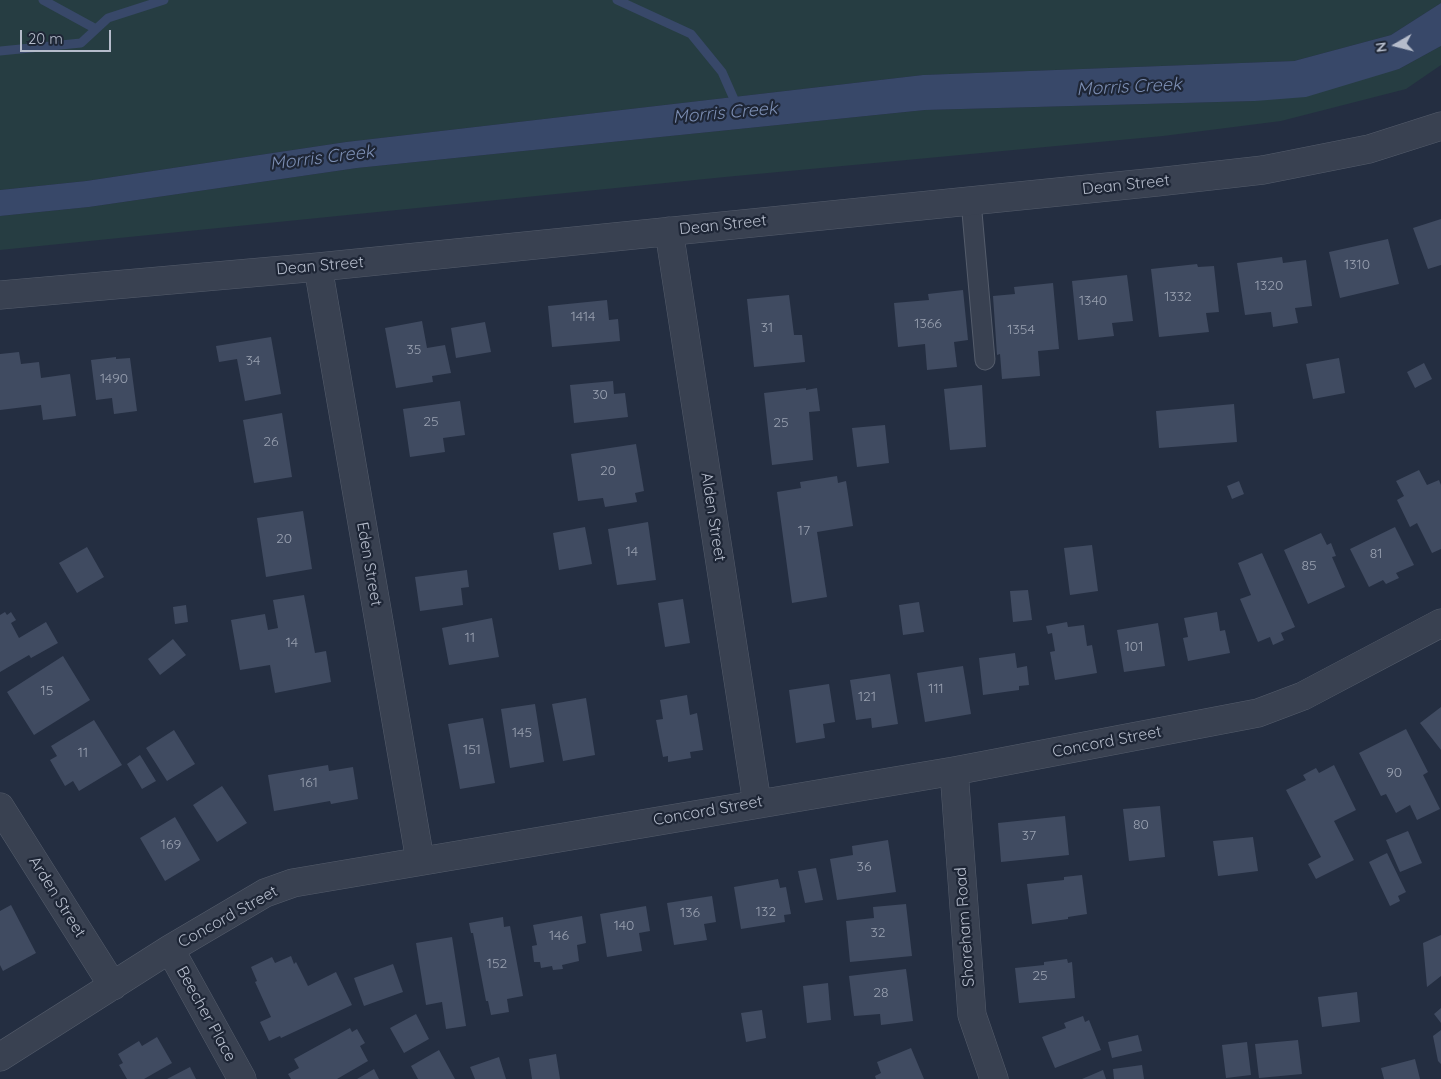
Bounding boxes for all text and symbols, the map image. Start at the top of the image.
scale bar [22,20,114,52]
north arrow [1371,20,1421,70]
text: 20 m [28,29,63,48]
text: N [1372,41,1391,53]
water label: Morris Creek [1076,73,1182,101]
water label: Morris Creek [672,98,778,128]
water label: Morris Creek [269,141,375,175]
street label: Dean Street [1081,171,1171,199]
street label: Dean Street [678,211,768,239]
street label: Dean Street [275,253,365,279]
house number: 1310 [1344,257,1370,273]
house number: 1320 [1255,278,1283,294]
house number: 1332 [1164,289,1192,305]
house number: 1340 [1079,293,1107,309]
house number: 1414 [571,309,595,325]
house number: 1366 [914,316,942,332]
house number: 31 [761,320,773,336]
house number: 1354 [1007,322,1035,338]
house number: 35 [407,342,421,358]
house number: 34 [246,353,260,369]
house number: 1490 [100,371,128,387]
house number: 30 [592,387,608,403]
house number: 25 [423,414,439,430]
house number: 25 [773,415,789,431]
house number: 26 [263,434,279,450]
house number: 20 [600,463,616,479]
street label: Alden Street [696,471,730,563]
street label: Eden Street [352,520,386,608]
house number: 17 [798,523,810,539]
house number: 20 [276,531,292,547]
house number: 14 [626,544,638,560]
house number: 81 [1370,546,1382,562]
house number: 85 [1301,558,1317,574]
house number: 11 [465,630,475,646]
house number: 14 [286,635,298,651]
house number: 101 [1125,639,1143,655]
house number: 111 [928,681,944,697]
house number: 15 [41,683,53,699]
house number: 121 [858,689,876,705]
street label: Concord Street [1051,722,1163,762]
house number: 145 [512,725,532,741]
house number: 151 [463,742,481,758]
house number: 11 [78,745,88,761]
house number: 90 [1386,765,1402,781]
house number: 161 [300,775,318,791]
street label: Concord Street [652,792,764,830]
house number: 80 [1133,817,1149,833]
house number: 37 [1022,828,1036,844]
house number: 169 [161,837,181,853]
street label: Arden Street [24,853,90,941]
house number: 36 [857,859,871,875]
street label: Shoreham Road [951,866,979,988]
street label: Concord Street [175,882,281,952]
house number: 132 [756,904,776,920]
house number: 136 [680,905,700,921]
house number: 140 [614,918,634,934]
house number: 32 [870,925,886,941]
house number: 146 [549,928,569,944]
house number: 152 [487,956,507,972]
street label: Beecher Place [172,963,240,1065]
house number: 25 [1032,968,1048,984]
house number: 28 [873,985,889,1001]

